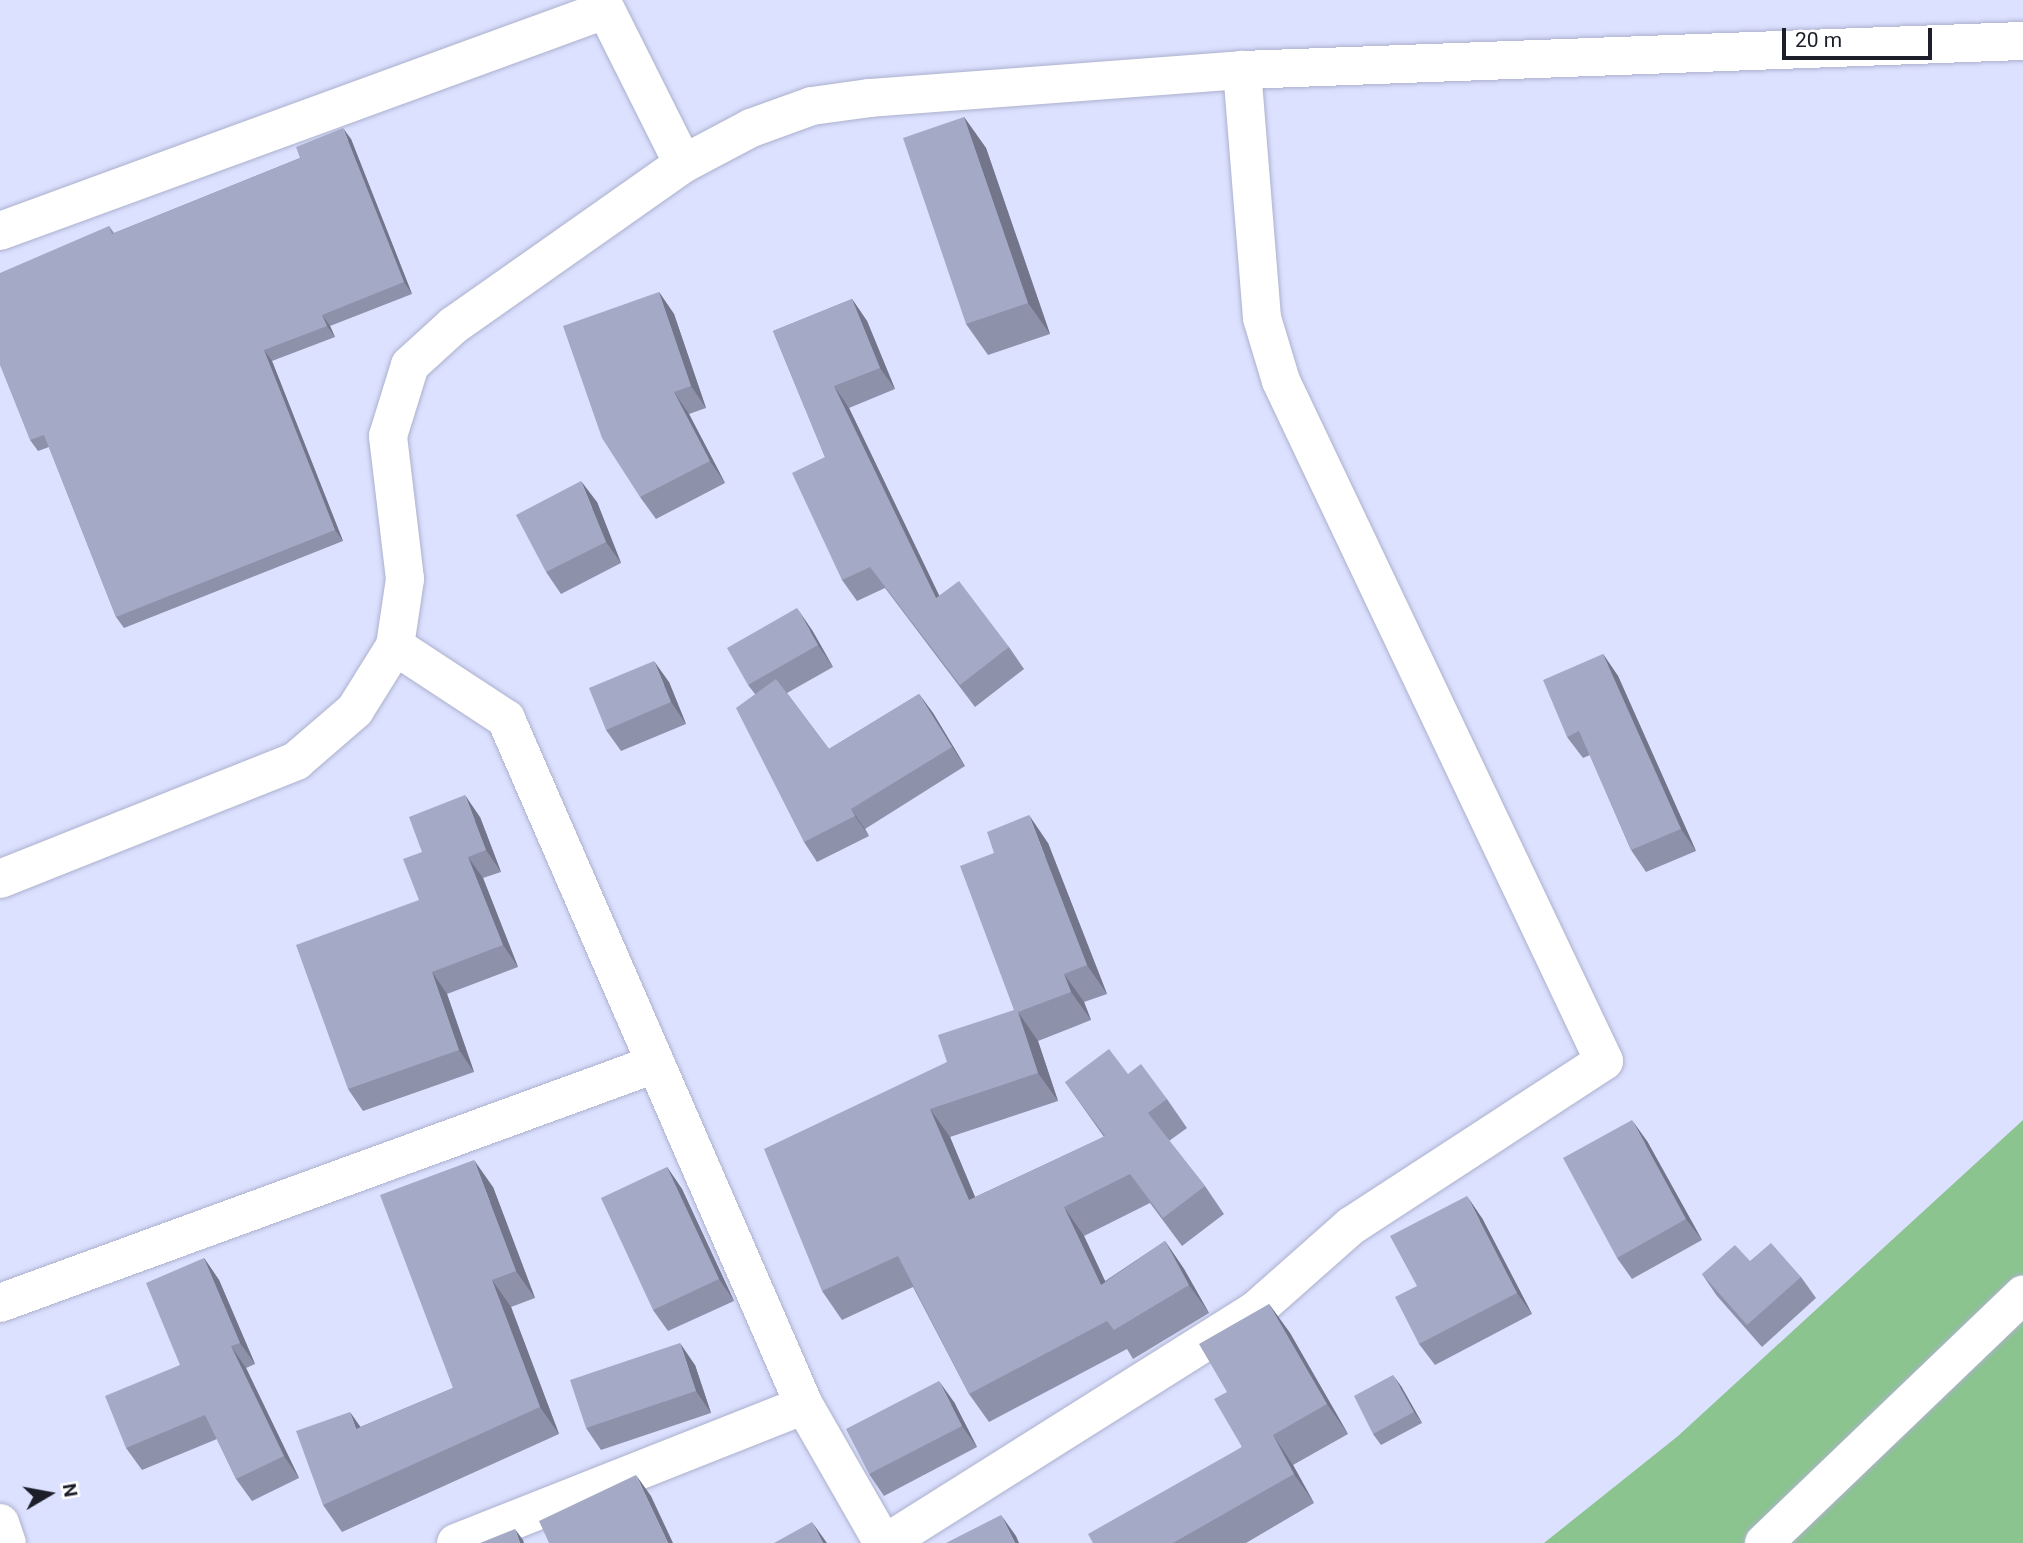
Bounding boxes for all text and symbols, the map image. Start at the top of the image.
scale bar [1785,14,1936,58]
text: 20 m [1795,28,1842,52]
north arrow [14,1459,84,1529]
text: N [58,1482,83,1499]

